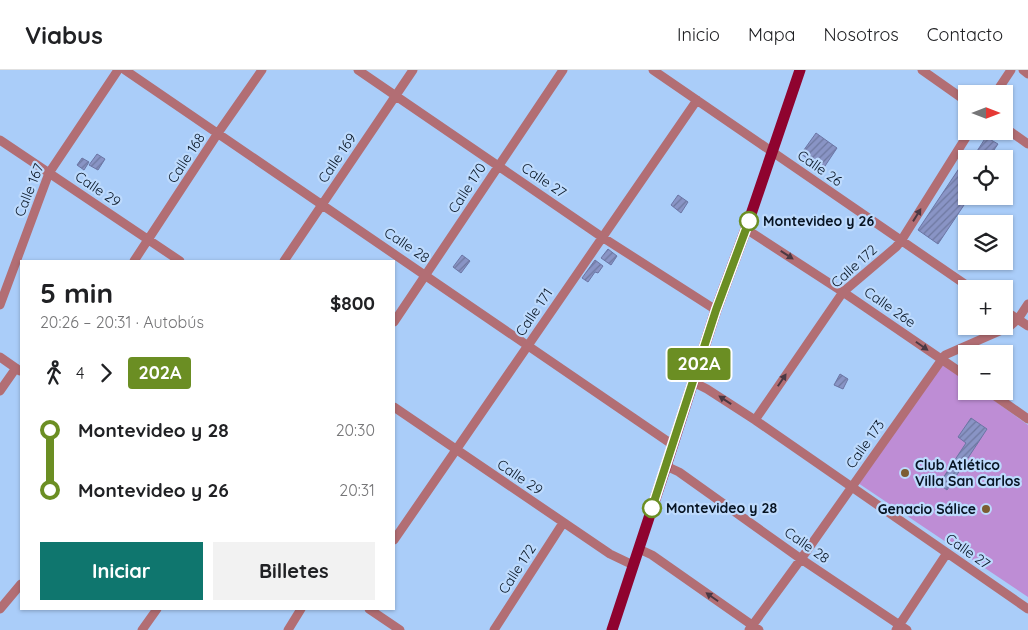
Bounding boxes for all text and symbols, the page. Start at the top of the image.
text: Viabus [25,20,103,50]
text: Inicio [677,23,720,46]
text: Mapa [748,23,796,46]
text: Nosotros [824,23,899,46]
text: Contacto [927,23,1003,46]
north arrow [958,85,1012,140]
map controls [958,85,1013,400]
street label: Calle 168 [163,130,209,186]
street label: Calle 169 [314,130,360,186]
street label: Calle 26 [794,146,846,190]
button: locate [958,150,1013,205]
street label: Calle 27 [518,158,570,202]
street label: Calle 170 [444,159,490,217]
street label: Calle 167 [10,161,48,219]
street label: Calle 29 [72,167,124,211]
one-way arrow [913,208,922,222]
marker: Montevideo y 26 [739,211,759,231]
place label: Montevideo y 26 [763,212,874,230]
button: layers [958,215,1013,270]
street label: Calle 28 [381,223,433,267]
street label: Calle 172 [827,240,881,291]
one-way arrow [780,251,794,260]
text: 5 min [40,275,113,310]
button: + [958,280,1013,335]
street label: Calle 26e [861,283,919,331]
street label: Calle 171 [511,285,557,339]
text: $800 [330,291,375,315]
text: 20:26 – 20:31 · Autobús [40,312,204,332]
one-way arrow [915,341,929,351]
button: − [958,345,1013,400]
line badge: 202A [664,348,734,380]
text: 202A [677,352,721,375]
icon: walk [40,359,68,387]
icon: forward [92,359,120,387]
text: 202A [138,361,181,384]
text: 4 [76,363,84,383]
one-way arrow [778,373,787,387]
one-way arrow [718,395,731,405]
street label: Calle 173 [842,416,888,472]
text: Montevideo y 28 [78,418,229,442]
text: 20:30 [336,420,375,440]
street label: Calle 29 [494,455,546,499]
place label: Club Atlético Villa San Carlos [915,456,1021,490]
marker: Club Atlético Villa San Carlos [899,467,911,479]
text: Montevideo y 26 [78,478,229,502]
text: 20:31 [339,480,375,500]
marker: Montevideo y 28 [642,498,662,518]
place label: Montevideo y 28 [666,499,777,517]
place label: Genacio Sálice [878,500,976,518]
marker: Genacio Sálice [980,503,992,515]
street label: Calle 28 [781,523,833,567]
street label: Calle 27 [942,529,994,573]
street label: Calle 172 [494,541,540,597]
button: Iniciar [40,542,203,600]
button: Billetes [213,542,375,600]
one-way arrow [706,592,719,602]

